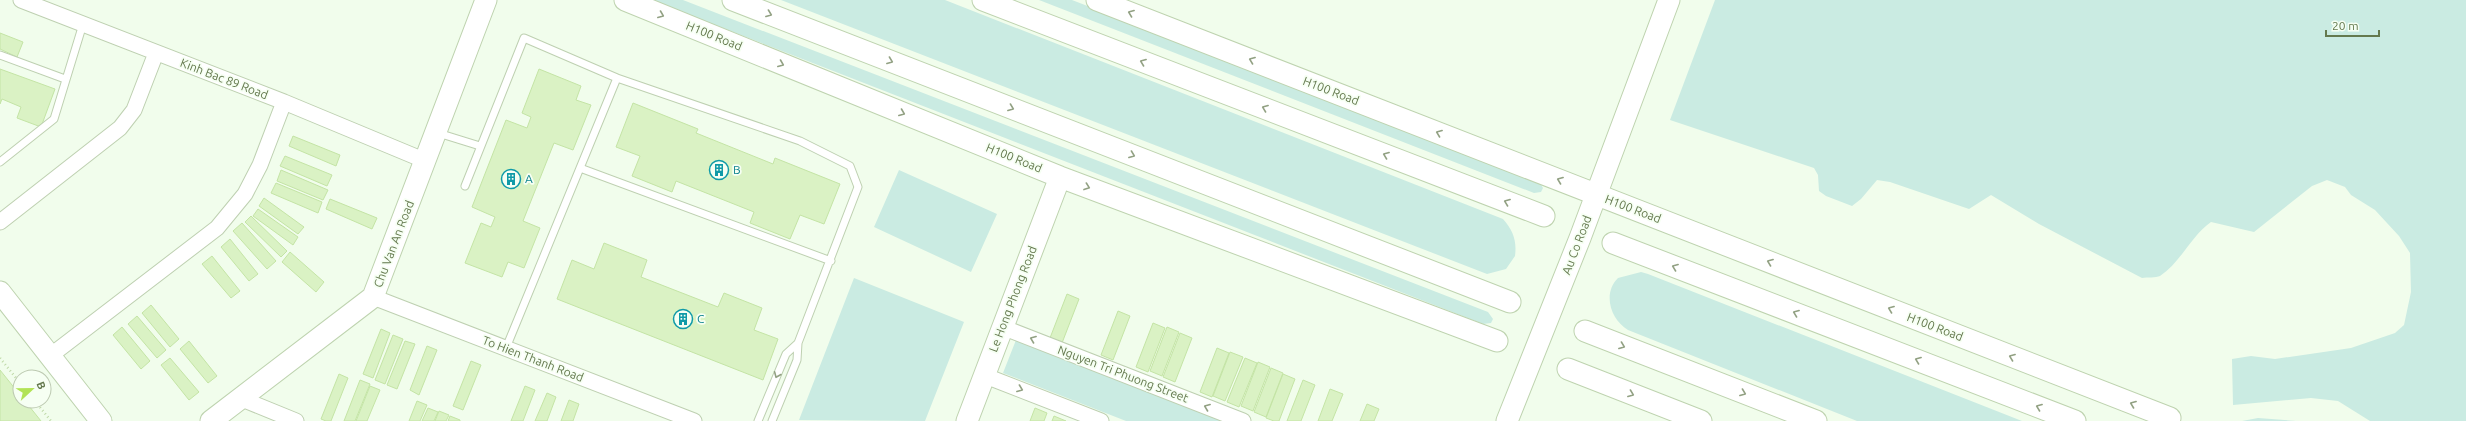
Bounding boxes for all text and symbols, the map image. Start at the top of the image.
one-way arrow [657,10,664,18]
one-way arrow [765,10,772,18]
one-way arrow [1127,10,1134,18]
scale bar [2326,12,2379,38]
street label: H100 Road [684,18,744,53]
text: 20 m [2332,19,2359,32]
street label: Kinh Bac 89 Road [178,56,270,101]
one-way arrow [887,57,894,65]
one-way arrow [1249,57,1256,65]
one-way arrow [1140,58,1147,66]
one-way arrow [778,59,785,67]
street label: H100 Road [1301,74,1361,107]
one-way arrow [1008,104,1015,112]
one-way arrow [1261,105,1268,113]
one-way arrow [898,108,905,116]
one-way arrow [1435,129,1442,137]
street label: H100 Road [984,140,1044,175]
one-way arrow [1129,151,1136,159]
one-way arrow [1383,152,1390,160]
building icon: B [708,159,730,181]
place label: B [733,163,741,176]
building icon: A [500,168,522,190]
place label: A [525,172,533,185]
one-way arrow [1556,176,1563,184]
one-way arrow [1084,183,1091,191]
street label: H100 Road [1603,192,1663,225]
street label: Chu Van An Road [371,199,416,289]
one-way arrow [1504,199,1512,207]
street label: Au Co Road [1559,213,1594,276]
street label: Le Hong Phong Road [986,244,1039,354]
one-way arrow [1767,259,1775,267]
one-way arrow [1672,263,1679,271]
one-way arrow [1888,306,1895,314]
building icon: C [672,308,694,330]
one-way arrow [1793,310,1800,318]
street label: H100 Road [1905,310,1965,343]
place label: C [697,312,705,325]
street label: To Hien Thanh Road [481,333,586,384]
one-way arrow [1030,336,1037,344]
one-way arrow [1618,341,1625,349]
street label: Nguyen Tri Phuong Street [1056,343,1190,405]
one-way arrow [2009,353,2016,361]
one-way arrow [1914,357,1921,365]
north arrow [12,369,52,409]
one-way arrow [774,371,782,378]
text: B [34,380,48,391]
one-way arrow [1016,385,1023,393]
one-way arrow [1739,388,1746,396]
one-way arrow [1627,389,1634,397]
one-way arrow [2130,401,2138,409]
one-way arrow [1203,403,1210,411]
one-way arrow [2036,403,2043,411]

